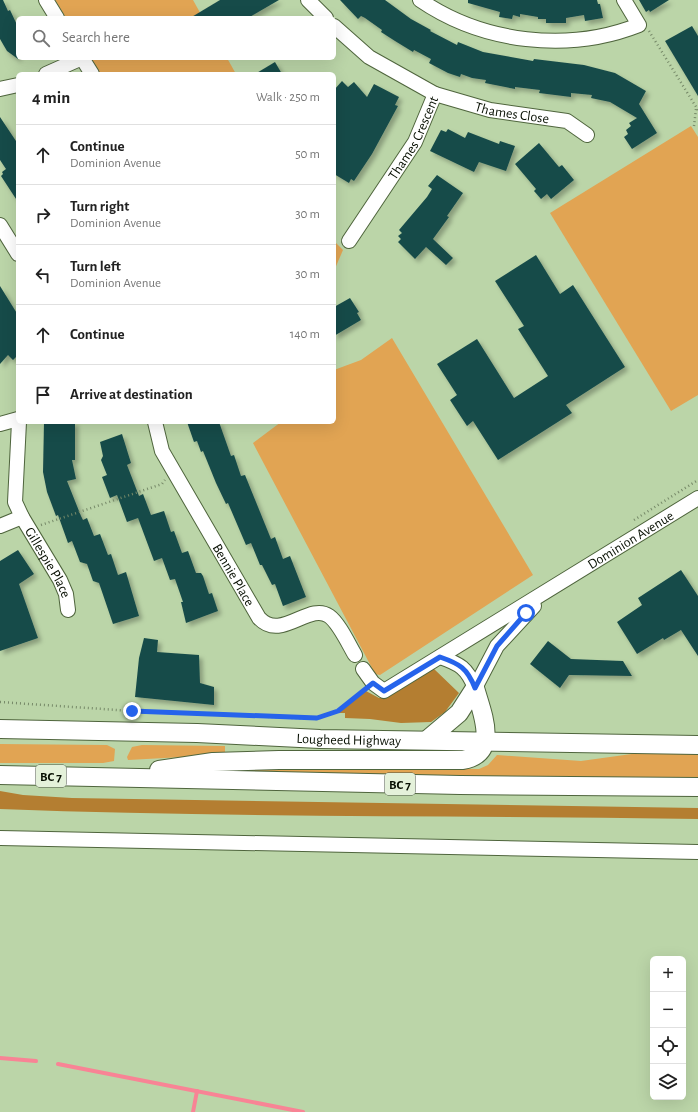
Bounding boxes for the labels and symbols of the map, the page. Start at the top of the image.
street label: Thames Crescent [386,94,441,182]
street label: Thames Close [473,100,550,126]
street label: Dominion Avenue [585,509,676,572]
street label: Gillespie Place [22,525,73,600]
street label: Bennie Place [210,542,257,609]
route start [517,604,535,622]
route end [123,702,141,720]
street label: Lougheed Highway [296,732,401,748]
road number: BC 7 [36,765,66,787]
road number: BC 7 [385,773,415,795]

